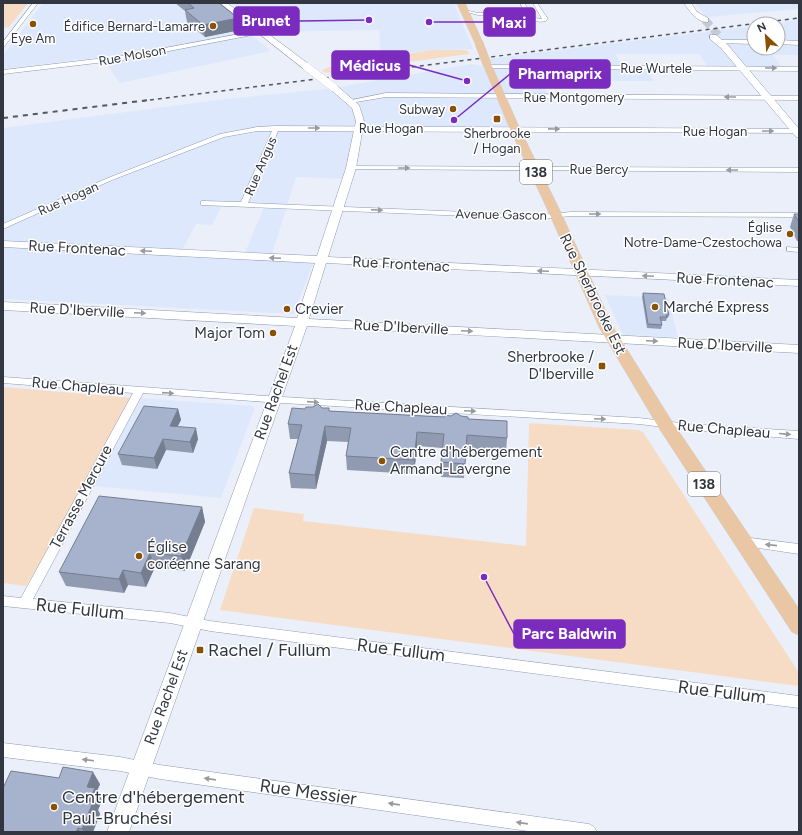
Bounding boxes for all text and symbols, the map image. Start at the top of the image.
callout: Brunet [234,7,299,35]
callout: Maxi [484,8,535,36]
text: Brunet [241,11,291,30]
text: Maxi [491,13,527,32]
north arrow [746,16,786,56]
marker: Eye Am [28,19,38,29]
place label: Édifice Bernard-Lamarre [64,19,205,34]
text: N [755,20,769,35]
marker: Édifice Bernard-Lamarre [208,21,218,31]
place label: Eye Am [11,31,55,46]
street label: Rue Molson [97,42,167,69]
callout: Médicus [332,51,409,79]
text: Médicus [339,56,401,75]
callout: Pharmaprix [510,60,610,88]
street label: Rue Wurtele [620,61,692,76]
text: Pharmaprix [518,64,603,83]
one-way arrow [765,65,778,71]
street label: Rue Montgomery [524,90,625,105]
one-way arrow [724,94,736,101]
place label: Subway [399,102,445,117]
marker: Subway [448,104,458,114]
marker: Sherbrooke / Hogan [492,114,502,124]
street label: Rue Hogan [359,121,423,136]
street label: Rue Hogan [683,124,747,139]
one-way arrow [308,125,321,131]
place label: Sherbrooke / Hogan [463,126,531,156]
one-way arrow [548,126,560,133]
one-way arrow [762,128,775,134]
street label: Rue Angus [241,134,280,198]
road number: 138 [520,160,552,184]
street label: Rue Bercy [570,162,629,177]
one-way arrow [398,165,411,171]
one-way arrow [725,167,738,173]
street label: Rue Hogan [36,178,101,218]
street label: Avenue Gascon [455,206,547,223]
one-way arrow [371,207,384,213]
one-way arrow [589,211,602,217]
place label: Église Notre-Dame-Czestochowa [624,220,782,250]
marker: Église Notre-Dame-Czestochowa [785,229,795,239]
street label: Rue Sherbrooke Est [556,231,630,358]
street label: Rue Frontenac [28,236,126,260]
one-way arrow [140,248,152,255]
street label: Rue Frontenac [352,252,450,276]
one-way arrow [268,255,281,261]
one-way arrow [537,267,549,274]
street label: Rue Frontenac [676,268,774,292]
one-way arrow [642,272,654,279]
place label: Marché Express [663,298,769,316]
street label: Rue D'Iberville [29,299,125,321]
place label: Crevier [295,300,343,318]
marker: Marché Express [650,302,660,312]
marker: Crevier [282,304,292,314]
one-way arrow [134,310,147,316]
street label: Rue D'Iberville [353,316,449,338]
place label: Major Tom [194,324,265,342]
one-way arrow [461,327,473,334]
marker: Major Tom [268,328,278,338]
street label: Rue D'Iberville [677,334,773,356]
one-way arrow [645,337,658,344]
street label: Rue Rachel Est [250,342,302,442]
place label: Sherbrooke / D'Iberville [507,348,594,383]
marker: Sherbrooke / D'Iberville [597,361,607,371]
street label: Rue Chapleau [31,373,125,399]
one-way arrow [161,389,174,396]
street label: Rue Chapleau [354,396,448,418]
one-way arrow [306,399,319,406]
one-way arrow [464,408,476,415]
one-way arrow [594,415,606,422]
street label: Rue Chapleau [677,416,771,442]
one-way arrow [779,431,791,438]
street label: Terrasse Mercure [46,442,116,552]
place label: Centre d'hébergement Armand-Lavergne [390,443,543,478]
marker: Centre d'hébergement Armand-Lavergne [377,456,387,466]
road number: 138 [688,472,720,496]
place label: Église coréenne Sarang [147,538,261,573]
one-way arrow [765,542,777,549]
marker: Église coréenne Sarang [134,551,144,561]
street label: Rue Fullum [35,593,125,625]
callout: Parc Baldwin [514,620,625,648]
text: Parc Baldwin [521,624,617,643]
street label: Rue Fullum [356,634,446,666]
place label: Rachel / Fullum [208,639,331,661]
marker: Rachel / Fullum [195,645,205,655]
street label: Rue Rachel Est [140,647,192,747]
street label: Rue Fullum [677,676,767,708]
one-way arrow [82,757,94,763]
street label: Rue Messier [258,774,358,810]
one-way arrow [204,776,216,782]
place label: Centre d'hébergement Paul-Bruchési [62,786,245,829]
one-way arrow [388,801,400,807]
marker: Centre d'hébergement Paul-Bruchési [49,802,59,812]
one-way arrow [516,820,529,826]

